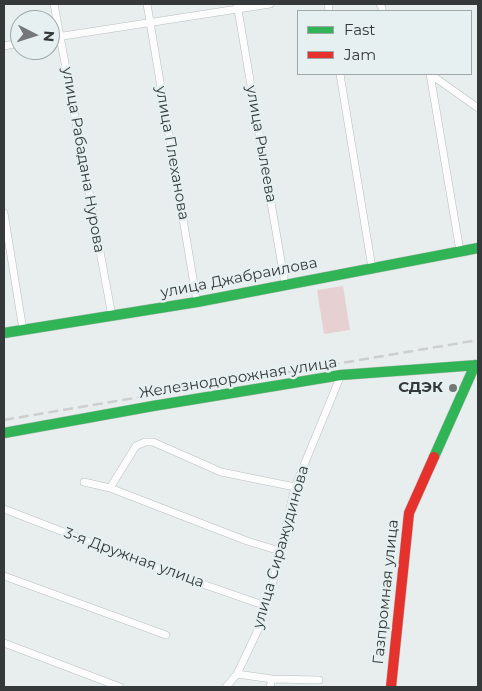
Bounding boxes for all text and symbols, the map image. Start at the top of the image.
north arrow [10,10,60,60]
legend [297,10,472,75]
text: Fast [344,20,375,39]
text: N [39,30,58,43]
text: Jam [344,45,376,64]
street label: улица Рабадана Нурова [58,66,108,254]
street label: улица Рылеева [242,84,280,204]
street label: улица Плеханова [151,85,193,221]
street label: улица Джабраилова [159,254,319,302]
street label: Железнодорожная улица [138,353,338,403]
place label: СДЭК [398,379,443,397]
marker: СДЭК [447,382,459,394]
street label: улица Сиражудинова [249,464,313,630]
street label: Газпромная улица [369,519,403,665]
street label: 3-я Дружная улица [61,524,207,592]

